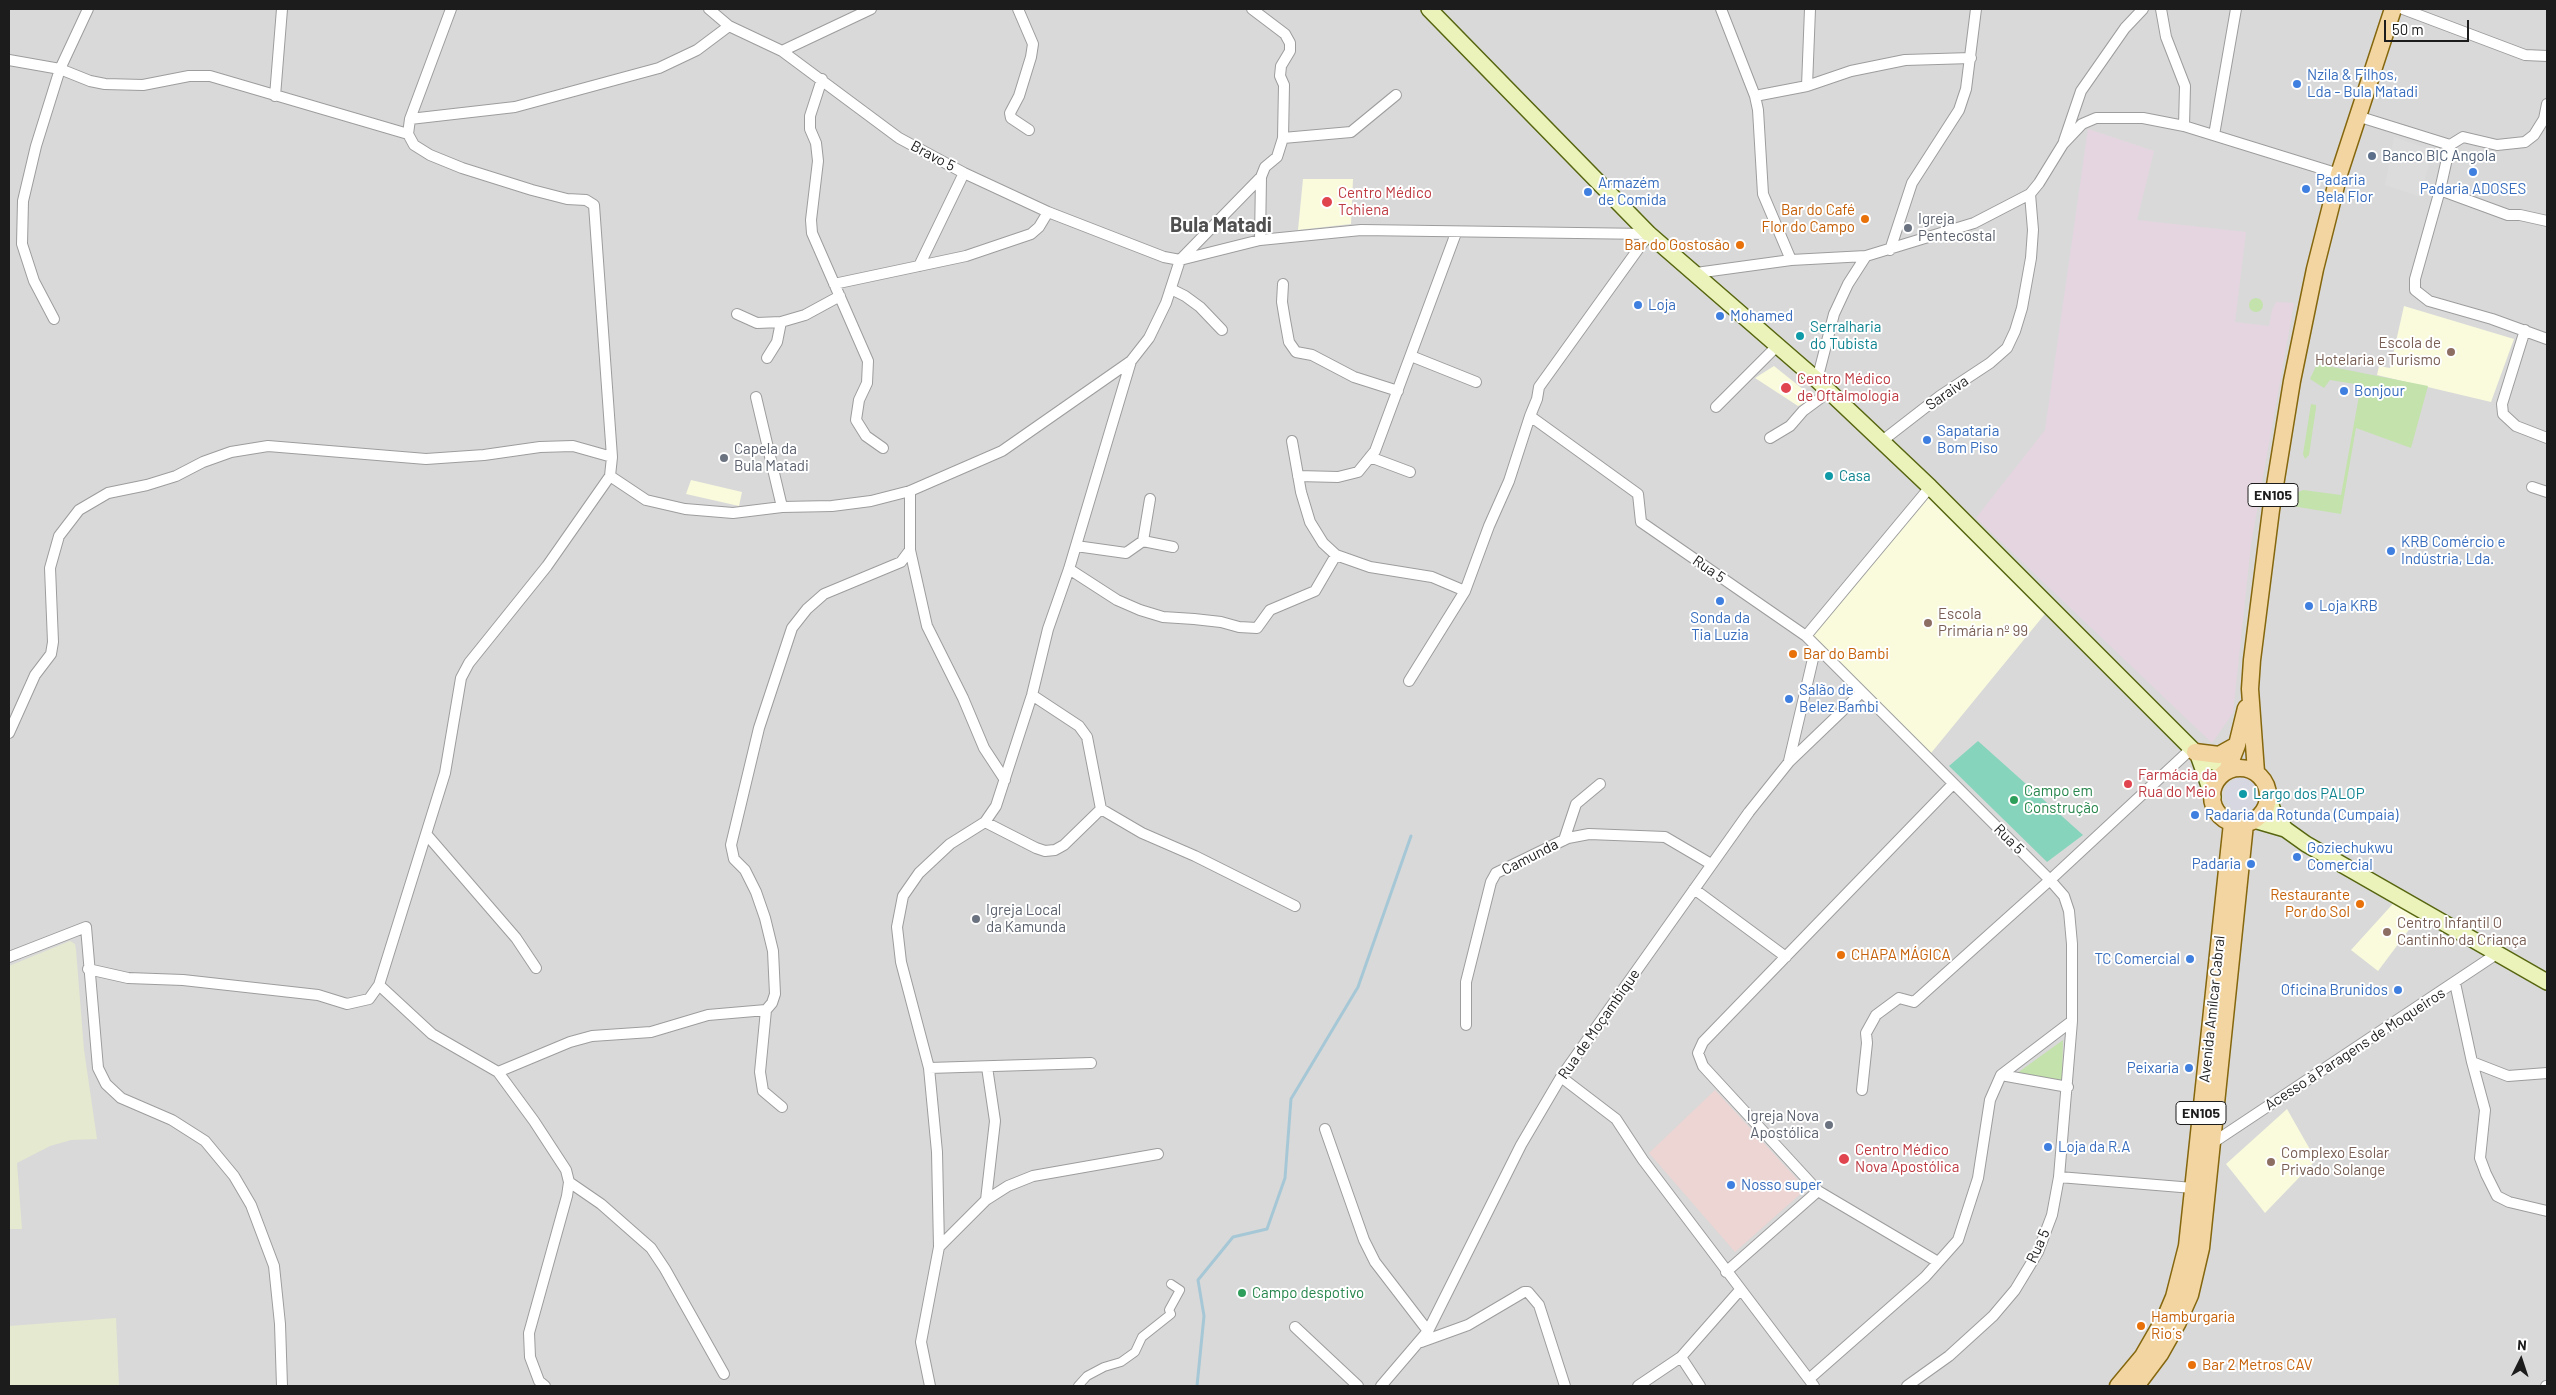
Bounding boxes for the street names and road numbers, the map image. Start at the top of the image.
street label: Bravo 5 [908,137,958,175]
street label: Saraiva [1922,372,1972,414]
road number: EN105 [2248,484,2298,506]
street label: Rua 5 [1689,551,1729,587]
street label: Rua 5 [1990,820,2028,858]
street label: Camunda [1499,835,1561,879]
street label: Avenida Amílcar Cabral [2195,935,2229,1083]
street label: Rua de Moçambique [1554,966,1644,1082]
street label: Acesso à Paragens de Moqueiros [2261,984,2449,1114]
road number: EN105 [2176,1102,2226,1124]
street label: Rua 5 [2022,1226,2054,1266]

